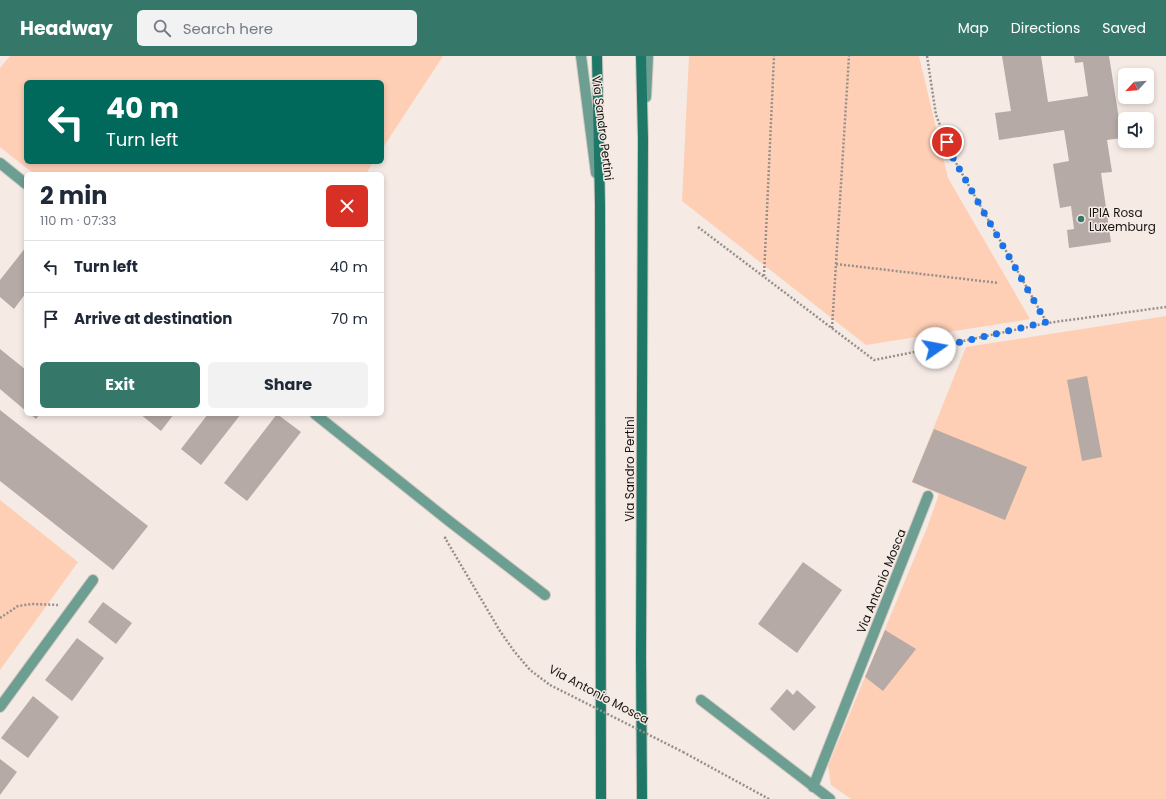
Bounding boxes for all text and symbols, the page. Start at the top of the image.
search box [137,10,417,46]
text: Headway [20,15,113,42]
icon: search [151,17,173,39]
text: Search here [183,18,273,39]
text: Map [958,18,989,38]
text: Directions [1011,18,1080,38]
text: Saved [1102,18,1146,38]
north arrow [1118,68,1154,104]
map controls [1118,68,1154,148]
street label: Via Sandro Pertini [588,75,618,181]
text: 40 m [106,89,179,128]
icon: left [40,96,92,148]
button: sound [1118,112,1154,148]
pin [930,125,964,159]
text: Turn left [106,127,178,152]
icon: arrive [936,131,958,153]
text: 2 min [40,179,107,212]
button: close [326,185,368,227]
place label: IPIA Rosa Luxemburg [1089,204,1156,235]
text: 110 m · 07:33 [40,211,116,230]
marker: IPIA Rosa Luxemburg [1076,214,1086,224]
icon: left [40,256,62,278]
text: Turn left [74,256,138,277]
text: 40 m [330,256,368,277]
icon: arrive [40,308,62,330]
text: Arrive at destination [74,308,232,329]
text: 70 m [331,308,368,329]
position arrow [914,327,956,369]
button: Exit [40,362,200,408]
button: Share [208,362,368,408]
street label: Via Sandro Pertini [621,416,638,522]
street label: Via Antonio Mosca [852,526,910,636]
street label: Via Antonio Mosca [546,660,652,728]

